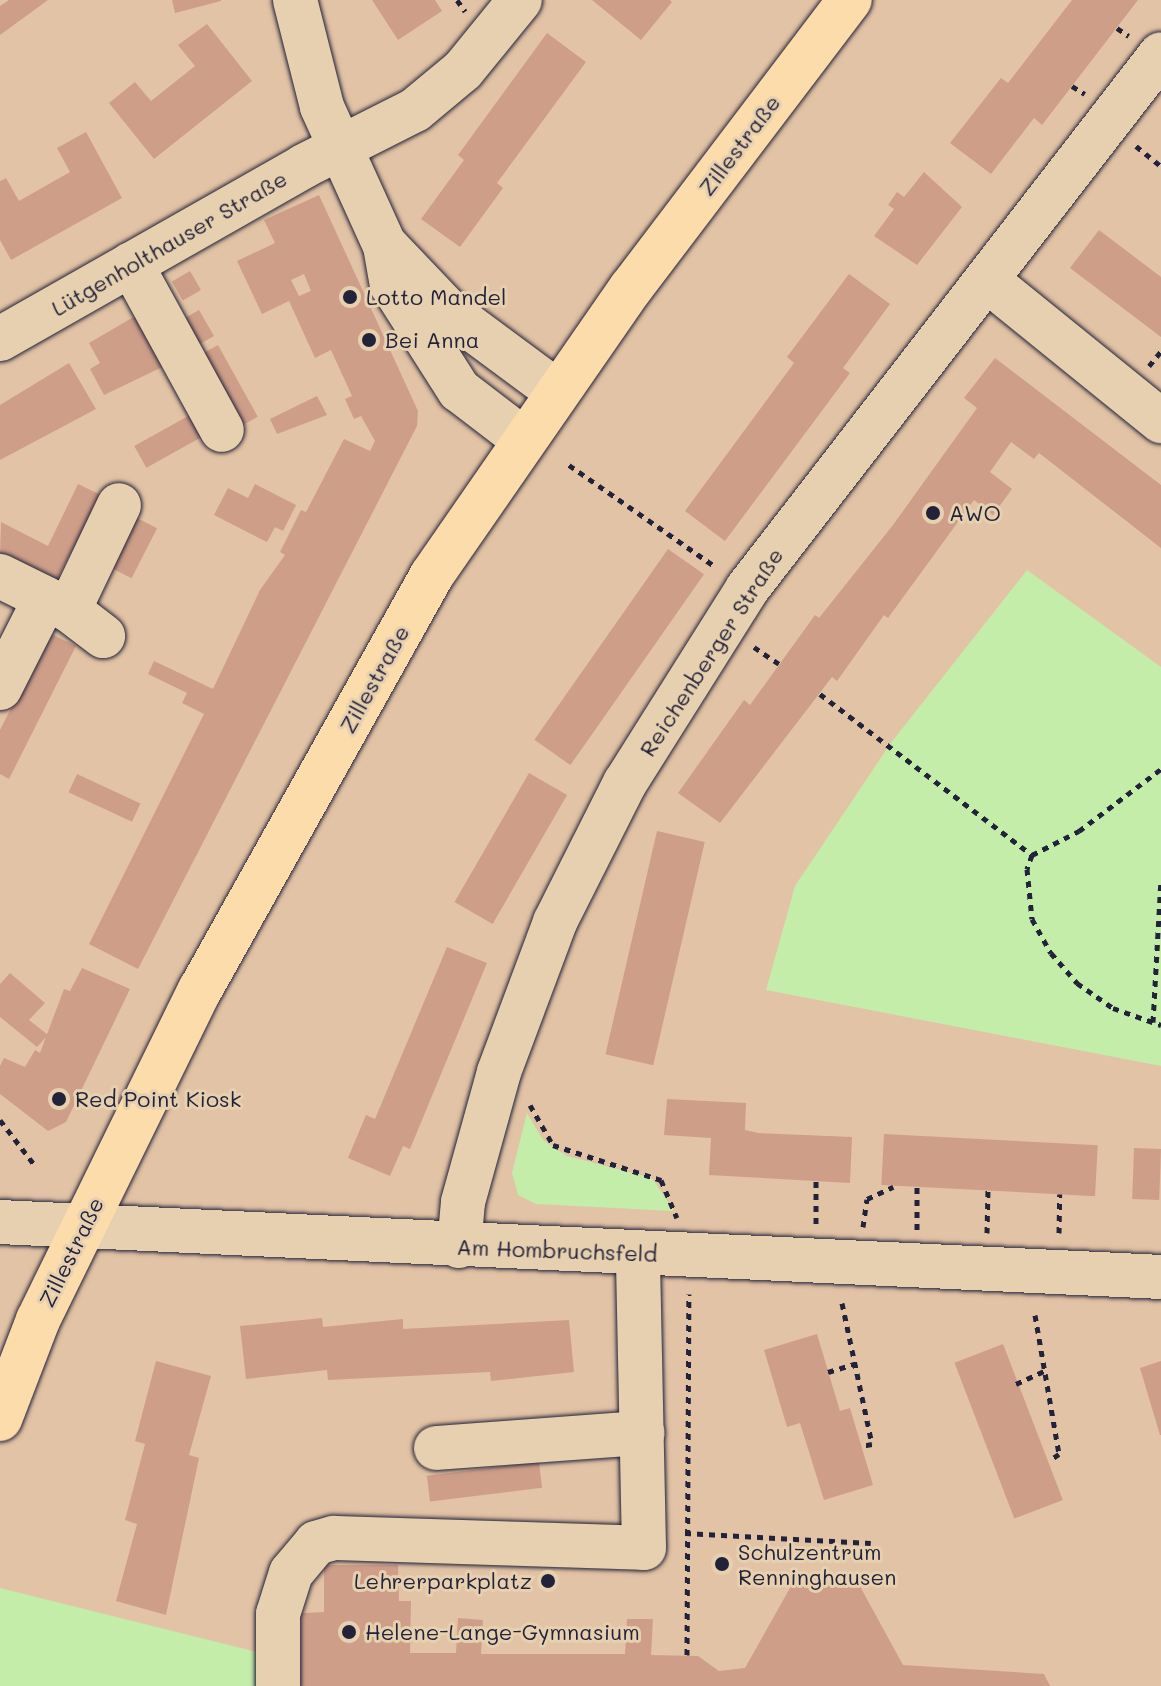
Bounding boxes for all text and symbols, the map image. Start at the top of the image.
street label: Zillestraße [693,90,785,200]
street label: Lütgenholthauser Straße [47,165,291,321]
place label: Lotto Mandel [366,284,507,310]
marker: Lotto Mandel [341,288,359,306]
place label: Bei Anna [385,327,479,353]
marker: Bei Anna [360,331,378,349]
place label: AWO [949,500,1001,526]
marker: AWO [924,504,942,522]
street label: Reichenberger Straße [634,543,788,761]
street label: Zillestraße [334,621,414,737]
place label: Red Point Kiosk [75,1086,241,1112]
marker: Red Point Kiosk [50,1090,68,1108]
street label: Zillestraße [33,1193,109,1311]
street label: Am Hombruchsfeld [456,1233,658,1267]
place label: Schulzentrum Renninghausen [738,1538,896,1590]
marker: Schulzentrum Renninghausen [713,1555,731,1573]
place label: Lehrerparkplatz [354,1568,532,1594]
marker: Lehrerparkplatz [539,1572,557,1590]
place label: Helene-Lange-Gymnasium [365,1619,640,1645]
marker: Helene-Lange-Gymnasium [340,1623,358,1641]

